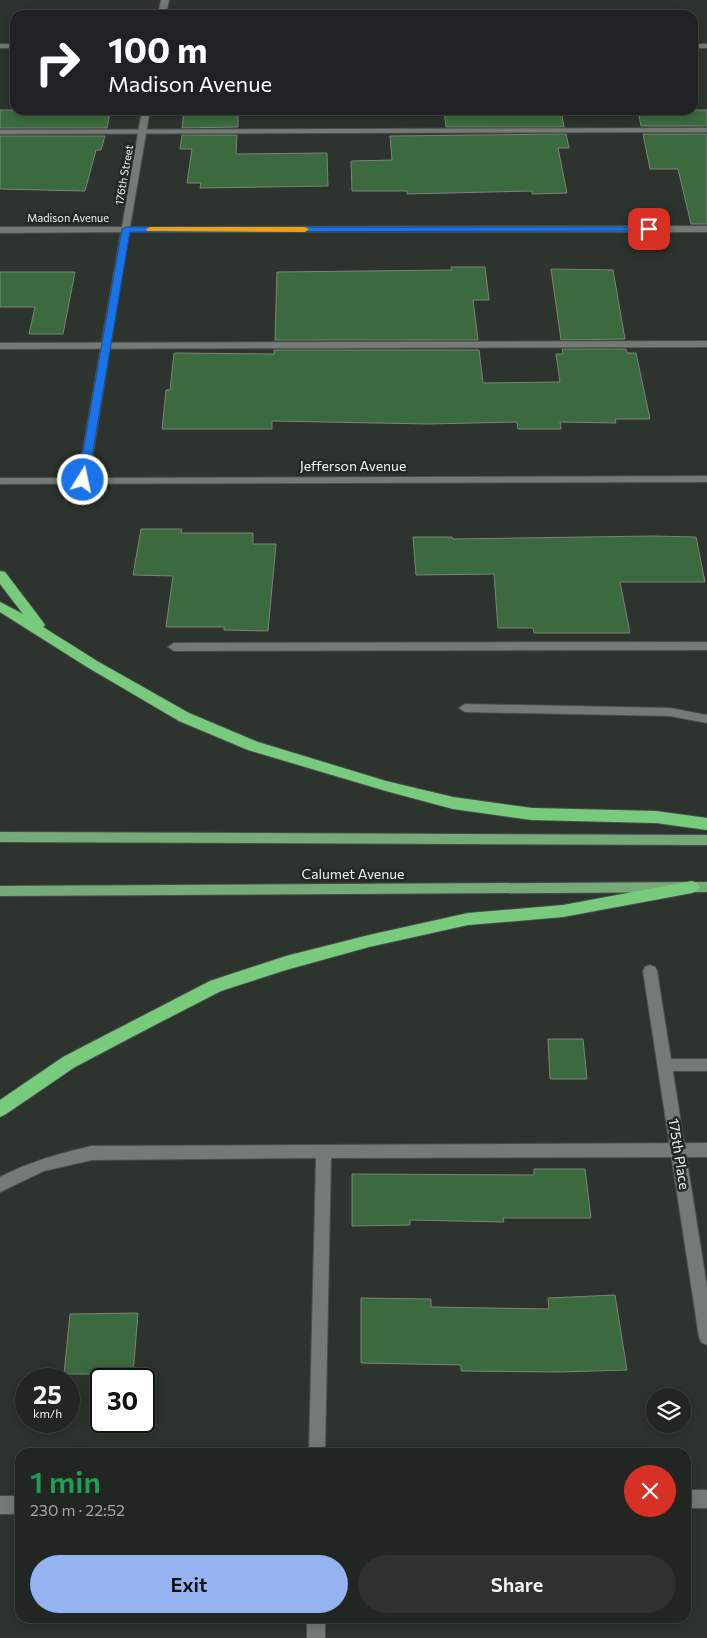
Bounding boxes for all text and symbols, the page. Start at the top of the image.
text: 100 m [108,27,208,70]
icon: right [25,30,90,95]
text: Madison Avenue [108,70,272,97]
street label: 176th Street [112,143,135,206]
pin [628,208,670,250]
street label: Madison Avenue [27,211,109,224]
icon: arrive [635,215,663,243]
position arrow [56,453,108,505]
street label: Jefferson Avenue [300,457,406,474]
street label: Calumet Avenue [302,865,404,882]
street label: 175th Place [665,1117,694,1191]
speed limit sign: 30 [90,1368,155,1433]
text: 25 [33,1379,62,1409]
map controls [646,1388,691,1433]
button: layers [646,1388,691,1433]
text: km/h [33,1406,62,1420]
text: 1 min [30,1462,101,1499]
button: close [624,1465,676,1517]
text: 230 m · 22:52 [30,1500,125,1519]
button: Exit [30,1555,348,1613]
button: Share [358,1555,676,1613]

